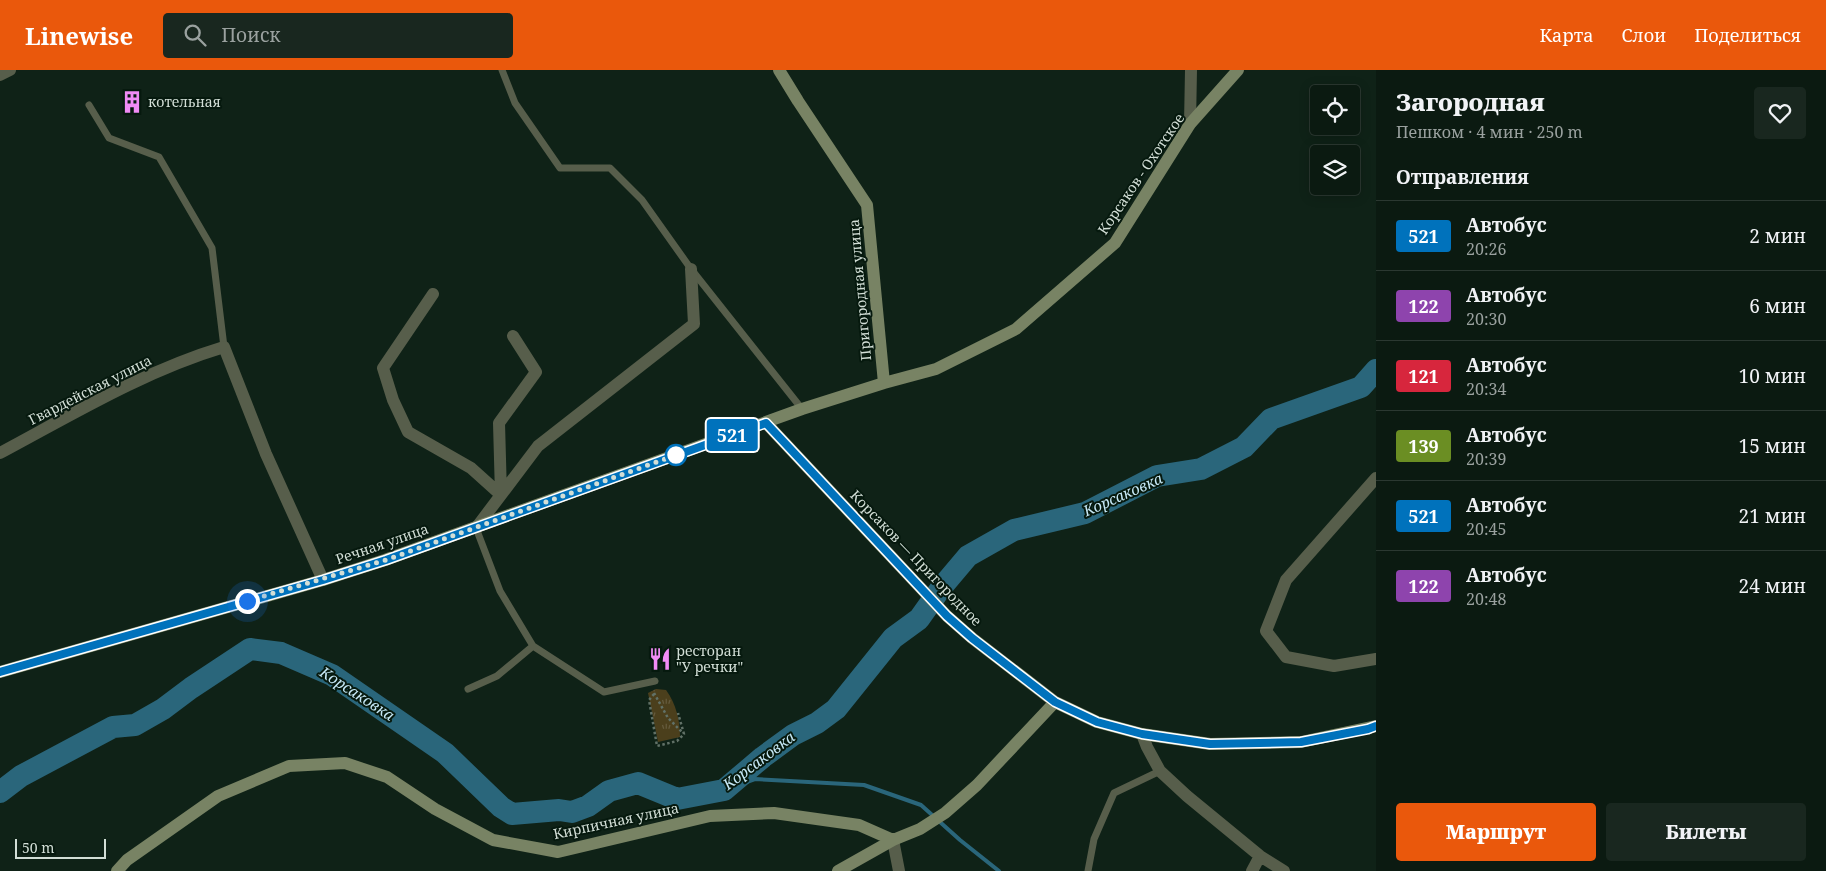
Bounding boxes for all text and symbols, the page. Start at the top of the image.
search box [163,13,513,58]
text: Linewise [25,19,133,52]
icon: search [181,21,209,49]
text: Поиск [221,22,281,48]
text: Карта [1539,23,1594,47]
text: Слои [1622,23,1666,47]
text: Поделиться [1694,23,1801,47]
map controls [1310,85,1360,195]
button: locate [1310,85,1360,135]
text: Загородная [1396,85,1545,118]
button: heart [1754,87,1806,139]
building icon: котельная [119,89,145,115]
place label: котельная [148,92,221,111]
street label: Корсаков - Охотское [1093,109,1188,238]
text: Пешком · 4 мин · 250 m [1396,121,1583,143]
button: layers [1310,145,1360,195]
text: Отправления [1396,164,1529,190]
text: Автобус [1466,212,1547,238]
street label: Пригородная улица [844,218,875,362]
text: 2 мин [1749,223,1806,249]
text: 521 [1408,224,1439,248]
text: 20:26 [1466,238,1506,260]
text: Автобус [1466,282,1547,308]
text: 6 мин [1749,293,1806,319]
text: 122 [1408,294,1439,318]
text: 20:30 [1466,308,1506,330]
street label: Гвардейская улица [25,350,155,429]
text: Автобус [1466,352,1547,378]
text: 10 мин [1739,363,1806,389]
text: 121 [1408,364,1439,388]
text: 20:34 [1466,378,1506,400]
line badge: 521 [703,419,761,451]
text: Автобус [1466,422,1547,448]
text: 521 [717,423,747,447]
text: 15 мин [1739,433,1806,459]
text: 139 [1408,434,1439,458]
unlabelled marker [665,444,687,466]
text: 20:39 [1466,448,1506,470]
water label: Корсаковка [1079,467,1166,521]
street label: Корсаков — Пригородное [846,486,986,630]
text: Автобус [1466,492,1547,518]
text: 21 мин [1739,503,1806,529]
text: 521 [1408,504,1439,528]
text: 20:45 [1466,518,1506,540]
street label: Речная улица [333,519,431,568]
text: Автобус [1466,562,1547,588]
text: 24 мин [1739,573,1806,599]
text: 122 [1408,574,1439,598]
text: 20:48 [1466,588,1506,610]
your location [235,589,260,614]
place label: ресторан "У речки" [676,641,743,676]
restaurant icon: ресторан "У речки" [647,646,673,672]
water label: Корсаковка [316,661,399,725]
water label: Корсаковка [718,726,799,794]
street label: Кирпичная улица [551,798,680,843]
button: Маршрут [1396,803,1596,861]
button: Билеты [1606,803,1806,861]
scale bar [15,836,106,859]
text: 50 m [22,838,55,857]

